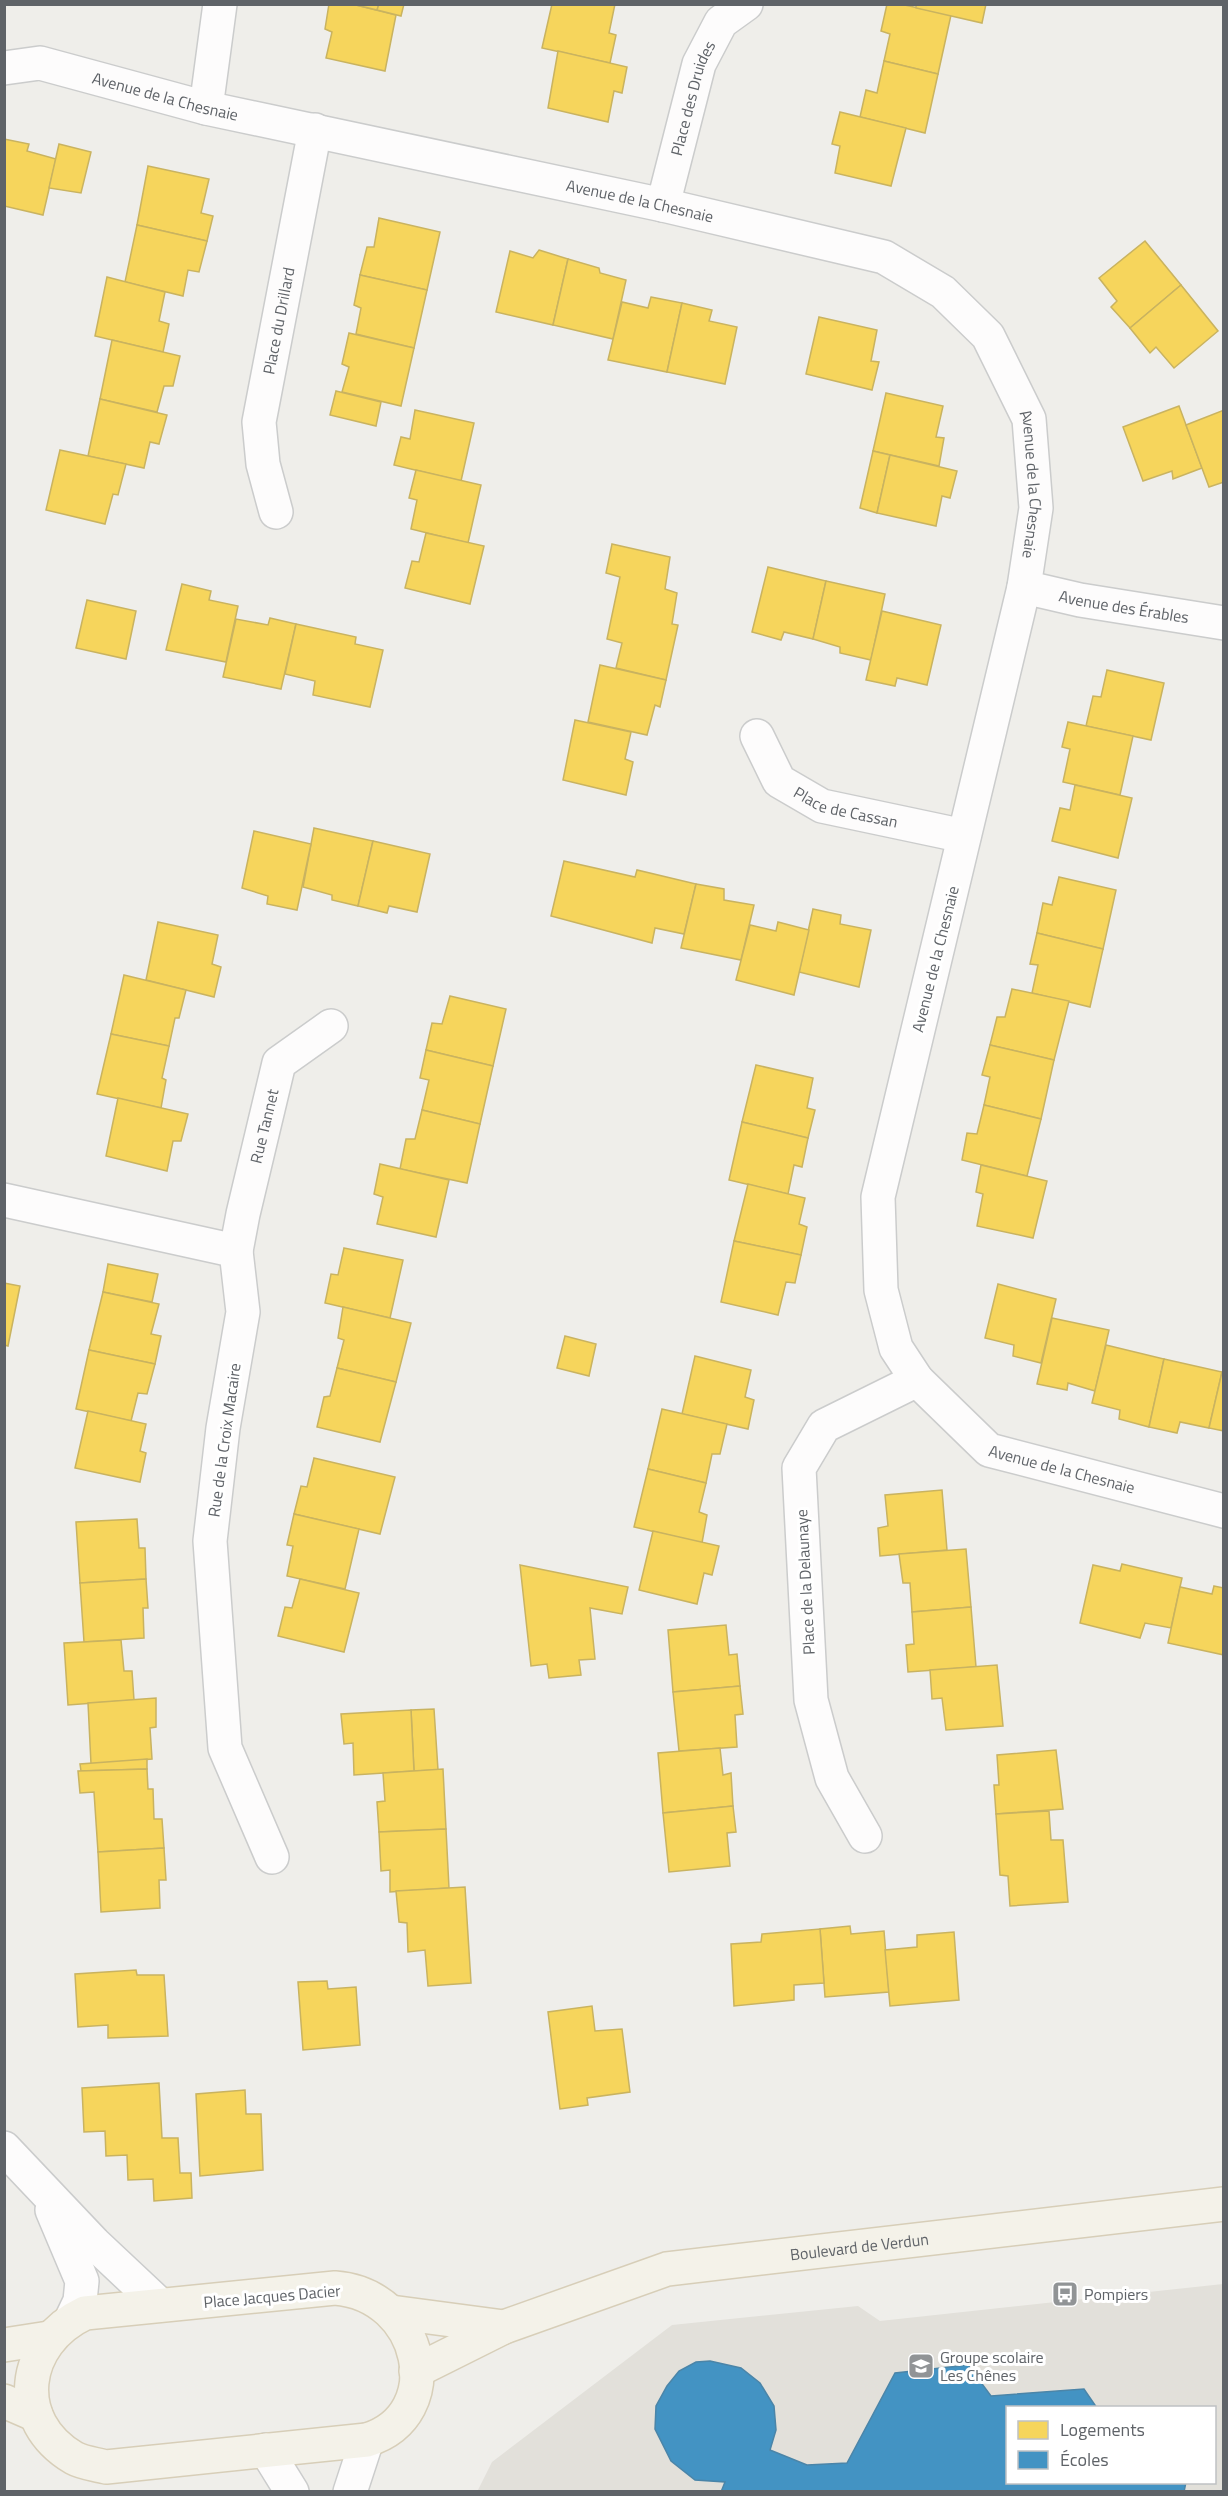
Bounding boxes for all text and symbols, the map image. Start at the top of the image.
street label: Place des Druides [664,36,721,158]
street label: Avenue de la Chesnaie [90,66,240,127]
street label: Avenue de la Chesnaie [564,173,716,228]
street label: Place du Drillard [256,265,300,376]
street label: Avenue de la Chesnaie [1014,405,1048,560]
street label: Avenue des Érables [1057,584,1191,629]
street label: Place de Cassan [789,780,900,834]
street label: Avenue de la Chesnaie [905,883,965,1035]
street label: Rue Tannet [243,1086,285,1166]
street label: Rue de la Croix Macaire [201,1361,247,1519]
street label: Avenue de la Chesnaie [986,1438,1138,1499]
street label: Place de la Delaunaye [789,1509,821,1655]
street label: Boulevard de Verdun [789,2227,930,2267]
street label: Place Jacques Dacier [202,2278,342,2314]
bus stop icon: Pompiers [1050,2279,1080,2309]
place label: Pompiers [1084,2282,1148,2306]
place label: Groupe scolaire Les Chênes [940,2345,1044,2387]
school or university icon: Groupe scolaire Les Chênes [906,2351,936,2381]
legend [1006,2406,1216,2484]
text: Logements [1060,2416,1145,2443]
text: Écoles [1060,2446,1109,2473]

